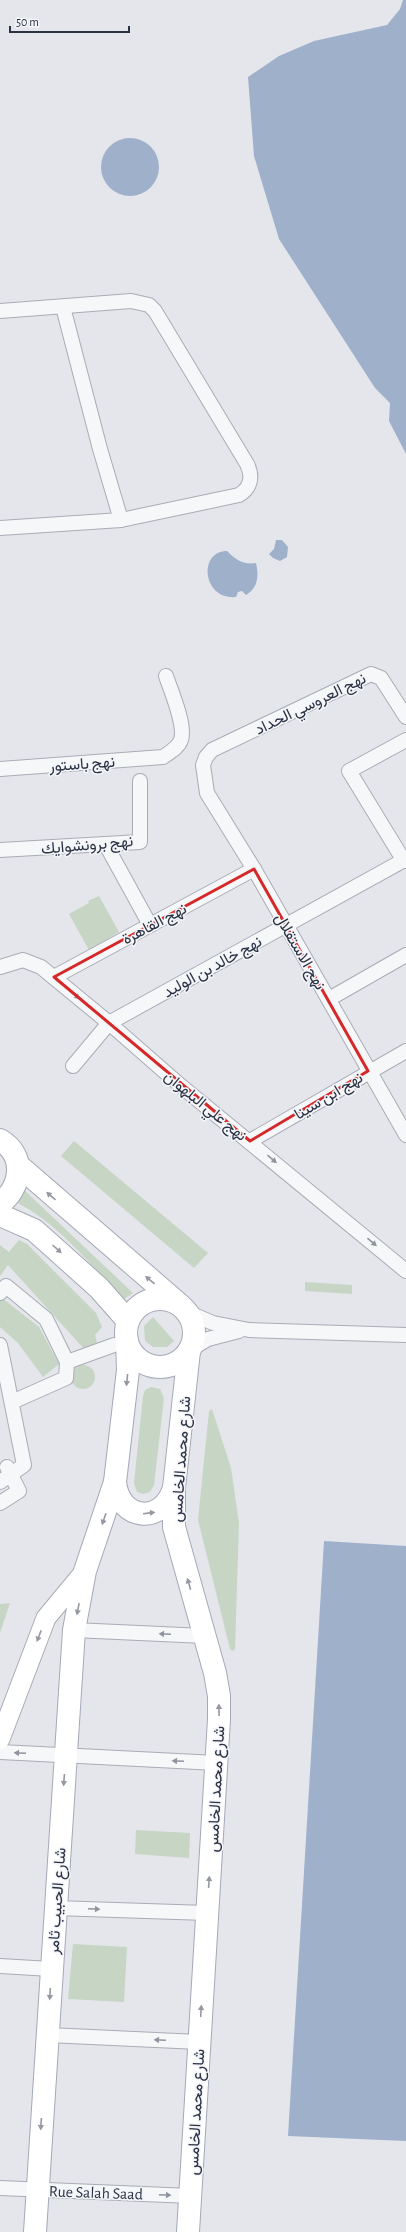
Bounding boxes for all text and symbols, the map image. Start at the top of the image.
scale bar [10,8,129,34]
text: 50 m [16,16,39,28]
street label: نهج العروسي الحداد [252,670,371,742]
street label: نهج باستور [48,754,116,777]
street label: نهج برونشوايك [40,833,134,860]
street label: نهج القاهرة [120,900,191,950]
street label: نهج الاستقلال [269,910,328,994]
street label: نهج خالد بن الوليد [160,933,266,1003]
one-way arrow [70,990,81,999]
street label: نهج علي البلهوان [158,1068,250,1148]
street label: نهج ابن سينا [291,1069,367,1125]
one-way arrow [266,1154,277,1163]
one-way arrow [46,1191,56,1200]
one-way arrow [366,1237,377,1246]
one-way arrow [52,1244,61,1253]
one-way arrow [144,1276,155,1285]
one-way arrow [124,1373,130,1386]
street label: شارع محمد الخامس [169,1396,196,1523]
one-way arrow [143,1510,155,1516]
one-way arrow [101,1514,107,1526]
one-way arrow [186,1578,192,1590]
one-way arrow [74,1603,80,1615]
one-way arrow [36,1631,42,1643]
one-way arrow [158,1631,171,1637]
one-way arrow [216,1703,222,1716]
street label: شارع محمد الخامس [205,1726,230,1853]
one-way arrow [14,1749,26,1756]
one-way arrow [172,1757,184,1764]
one-way arrow [60,1774,67,1786]
street label: شارع الحبيب ثامر [45,1847,72,1956]
one-way arrow [206,1876,213,1888]
one-way arrow [88,1906,100,1913]
one-way arrow [47,1988,53,2001]
one-way arrow [198,2005,205,2017]
one-way arrow [154,2037,166,2044]
street label: شارع محمد الخامس [185,2049,210,2176]
one-way arrow [38,2118,45,2130]
street label: Rue Salah Saad [49,2183,143,2203]
one-way arrow [159,2192,172,2198]

